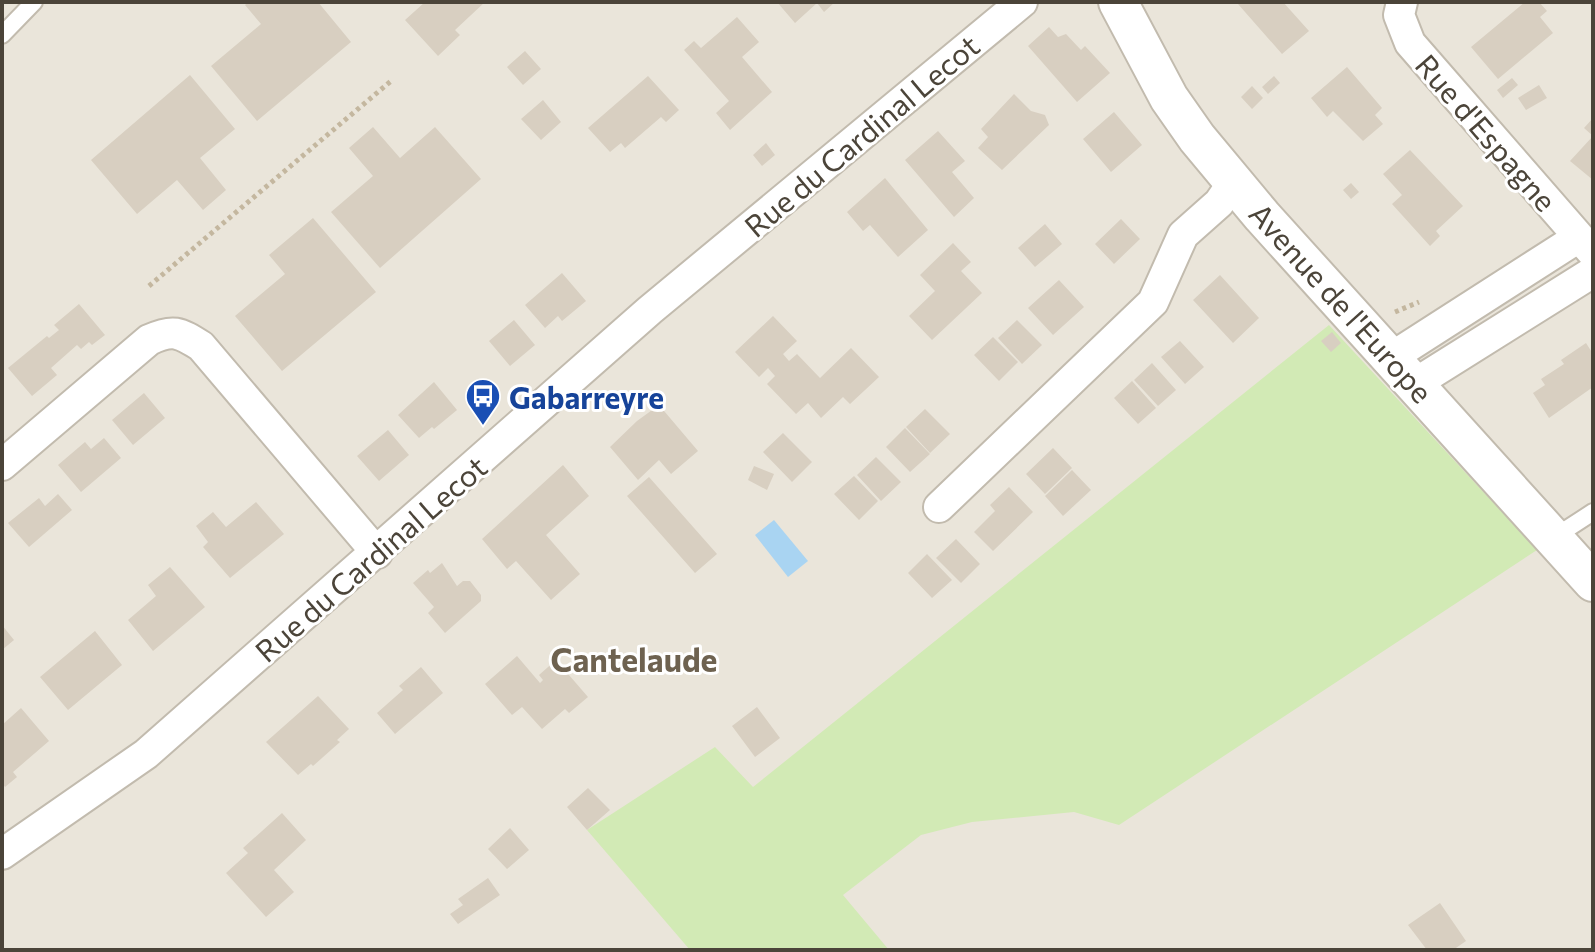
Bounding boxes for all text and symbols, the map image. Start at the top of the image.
street label: Rue du Cardinal Lecot [736,26,986,244]
street label: Rue d'Espagne [1409,46,1565,218]
street label: Avenue de l'Europe [1243,195,1441,409]
bus stop icon: Gabarreyre [464,377,502,427]
place label: Gabarreyre [509,378,664,415]
street label: Rue du Cardinal Lecot [247,447,493,669]
district label: Cantelaude [551,639,717,679]

